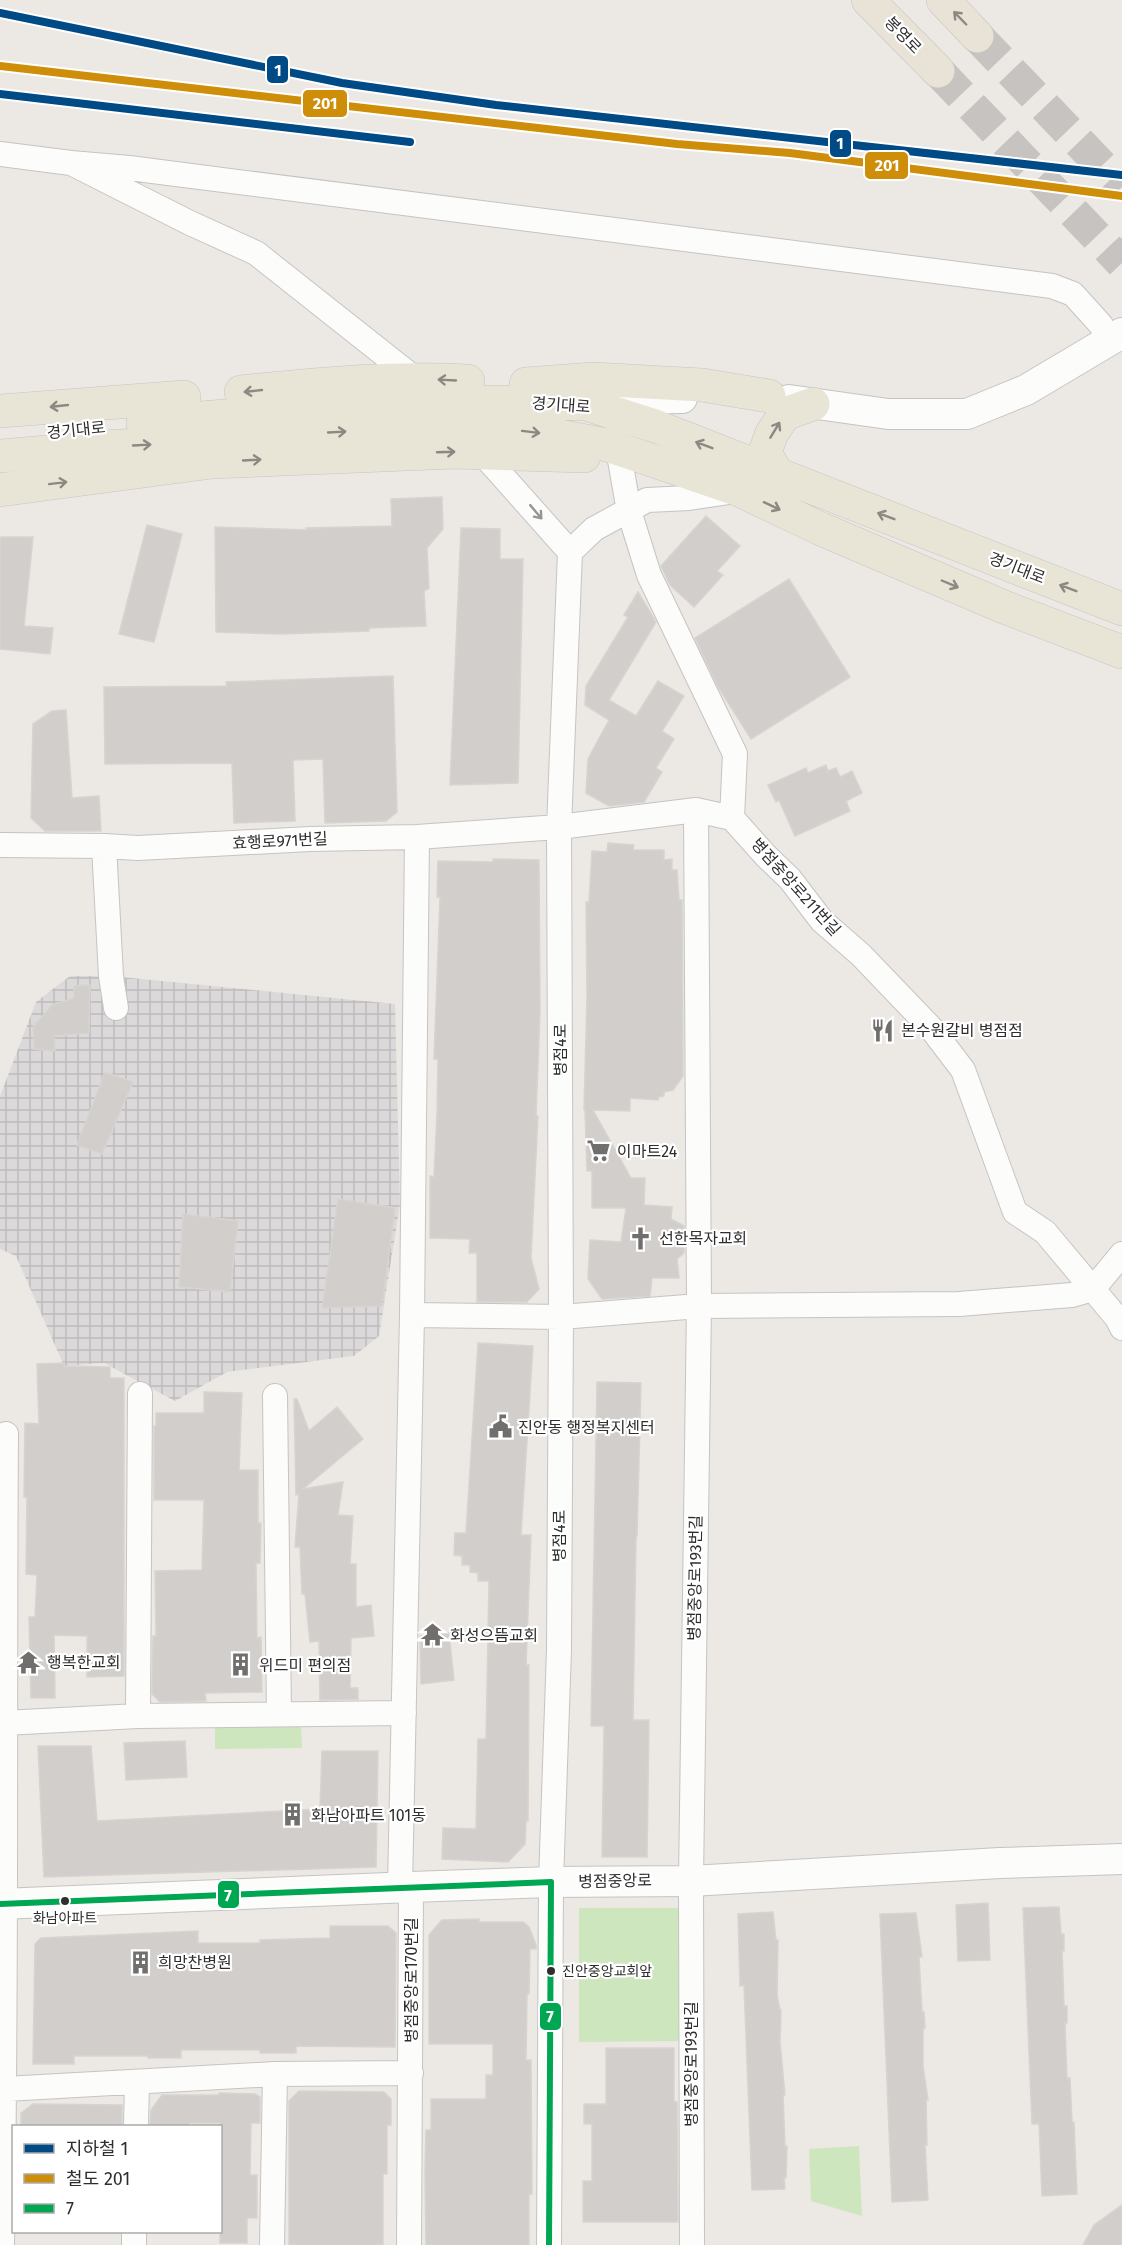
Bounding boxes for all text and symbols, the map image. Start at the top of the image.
one-way arrow [953,10,967,25]
street label: 봉영로 [881,13,925,58]
line badge: 1 [266,55,289,84]
text: 1 [274,61,282,80]
line badge: 201 [302,89,348,118]
text: 201 [313,94,337,113]
line badge: 1 [829,129,852,158]
text: 1 [836,134,844,153]
line badge: 201 [864,151,909,180]
text: 201 [875,156,899,175]
one-way arrow [438,374,458,385]
one-way arrow [244,386,264,397]
street label: 경기대로 [531,393,591,417]
one-way arrow [49,401,69,412]
street label: 경기대로 [46,417,107,443]
one-way arrow [770,422,782,439]
one-way arrow [326,426,346,437]
one-way arrow [521,426,541,437]
one-way arrow [132,439,151,450]
one-way arrow [696,439,714,450]
one-way arrow [436,446,456,458]
one-way arrow [241,454,261,465]
one-way arrow [48,477,67,488]
one-way arrow [762,500,780,512]
one-way arrow [529,504,542,520]
one-way arrow [877,510,896,521]
street label: 경기대로 [986,549,1048,588]
one-way arrow [941,580,959,591]
one-way arrow [1059,582,1077,593]
street label: 효행로971번길 [232,829,328,853]
street label: 병점중앙로211번길 [747,834,845,940]
restaurant icon: 본수원갈비 병점점 [870,1017,896,1043]
place label: 본수원갈비 병점점 [901,1021,1023,1040]
street label: 병점4로 [551,1023,570,1076]
supermarket icon: 이마트24 [586,1138,612,1164]
place label: 이마트24 [617,1142,678,1161]
church icon: 선한목자교회 [628,1225,654,1251]
place label: 선한목자교회 [659,1229,747,1248]
public building icon: 진안동 행정복지센터 [487,1414,513,1440]
place label: 진안동 행정복지센터 [518,1418,655,1437]
street label: 병점4로 [550,1509,569,1562]
street label: 병점중앙로193번길 [684,1515,706,1641]
temple icon: 화성으뜸교회 [419,1622,445,1648]
place label: 화성으뜸교회 [450,1626,538,1645]
temple icon: 행복한교회 [16,1649,42,1675]
building icon: 위드미 편의점 [228,1652,254,1678]
place label: 행복한교회 [47,1653,121,1672]
place label: 위드미 편의점 [259,1656,352,1675]
building icon: 화남아파트 101동 [280,1802,306,1828]
place label: 화남아파트 101동 [311,1806,426,1825]
street label: 병점중앙로 [578,1871,652,1891]
line badge: 7 [217,1880,240,1909]
text: 7 [224,1886,232,1905]
marker: 화남아파트 [59,1895,71,1907]
place label: 화남아파트 [33,1910,97,1927]
street label: 병점중앙로170번길 [402,1917,421,2043]
building icon: 희망찬병원 [127,1949,153,1975]
place label: 희망찬병원 [158,1953,232,1972]
place label: 진안중앙교회앞 [562,1963,652,1980]
marker: 진안중앙교회앞 [545,1965,557,1977]
street label: 병점중앙로193번길 [682,2001,701,2127]
line badge: 7 [539,2002,562,2031]
text: 7 [546,2007,554,2026]
legend [12,2125,222,2233]
text: 지하철 1 [66,2138,128,2160]
text: 철도 201 [66,2168,130,2190]
text: 7 [66,2198,74,2220]

